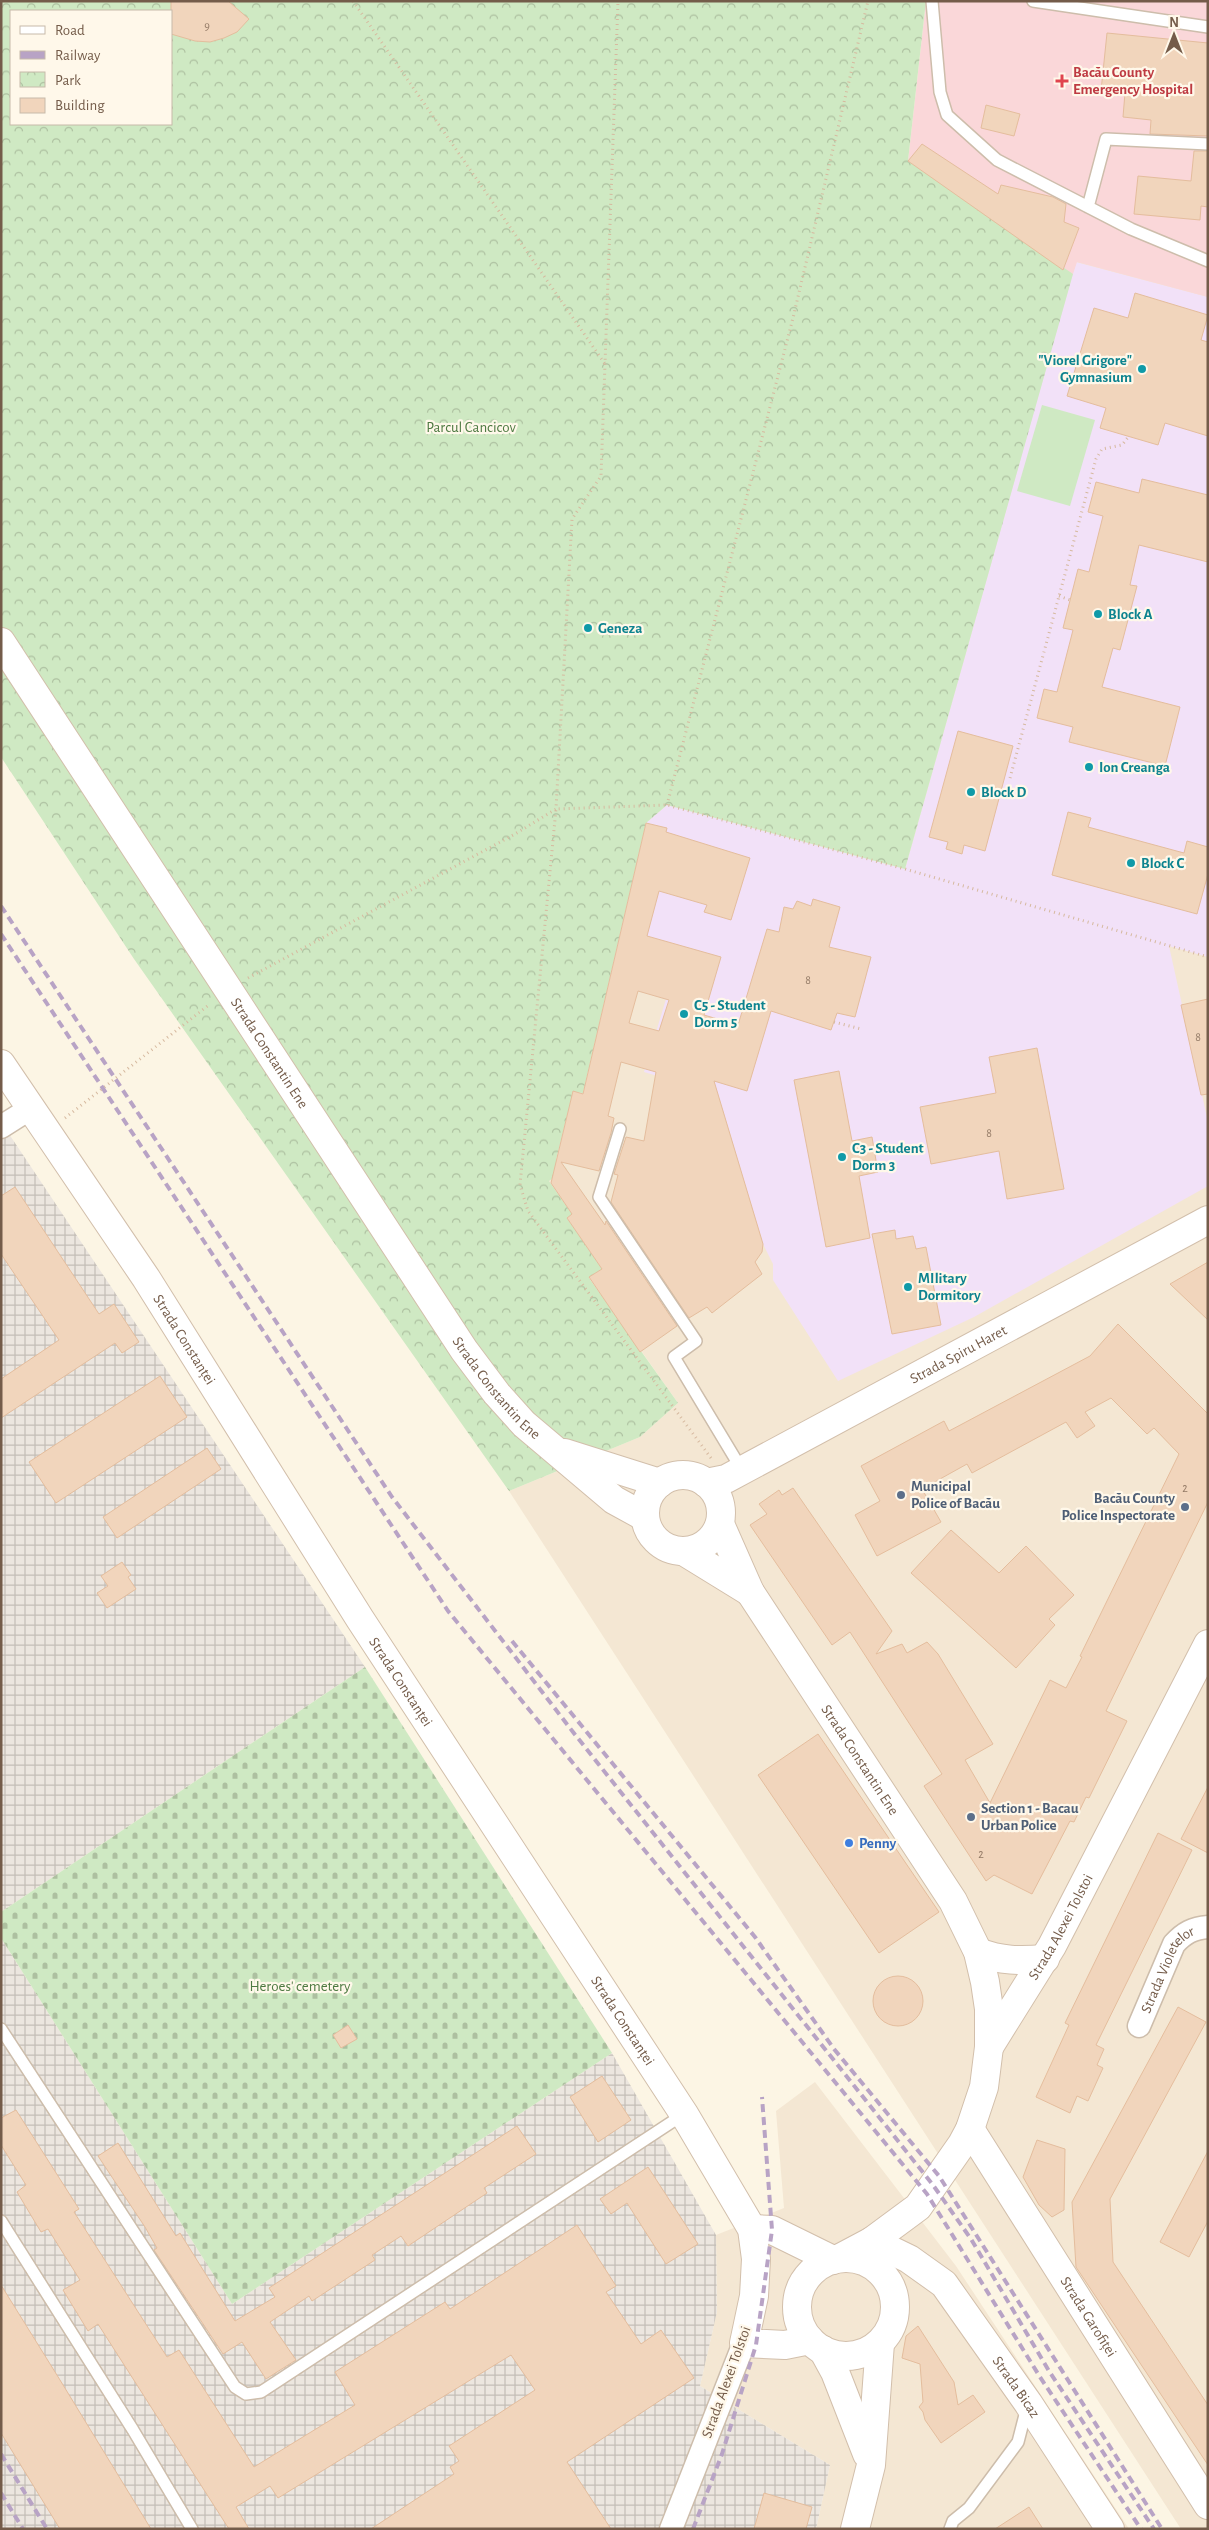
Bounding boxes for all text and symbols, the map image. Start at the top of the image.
legend [10,10,172,125]
north arrow [1149,10,1199,60]
text: N [1169,16,1179,30]
house number: 9 [204,20,210,32]
text: Road [55,23,85,38]
text: Railway [55,48,101,63]
place label: Bacău County Emergency Hospital [1073,65,1193,97]
text: Park [55,73,81,88]
marker: Bacău County Emergency Hospital [1055,74,1069,88]
text: Building [55,98,105,113]
place label: "Viorel Grigore" Gymnasium [1038,353,1132,385]
marker: "Viorel Grigore" Gymnasium [1136,363,1148,375]
park label: Parcul Cancicov [426,420,516,435]
place label: Block A [1108,607,1152,622]
marker: Block A [1092,608,1104,620]
place label: Geneza [598,621,642,636]
marker: Geneza [582,622,594,634]
place label: Ion Creanga [1099,760,1170,775]
marker: Ion Creanga [1083,761,1095,773]
place label: Block D [981,785,1026,800]
marker: Block D [965,786,977,798]
place label: Block C [1141,856,1184,871]
marker: Block C [1125,857,1137,869]
house number: 8 [805,974,811,986]
street label: Strada Constantin Ene [228,995,311,1111]
place label: C5 - Student Dorm 5 [694,998,766,1030]
marker: C5 - Student Dorm 5 [678,1008,690,1020]
house number: 8 [1195,1031,1201,1043]
house number: 8 [986,1127,992,1139]
place label: C3 - Student Dorm 3 [852,1141,924,1173]
marker: C3 - Student Dorm 3 [836,1151,848,1163]
place label: MIlitary Dormitory [918,1271,981,1303]
marker: MIlitary Dormitory [902,1281,914,1293]
street label: Strada Constanței [150,1292,218,1387]
street label: Strada Spiru Haret [908,1323,1009,1387]
street label: Strada Constantin Ene [450,1334,543,1442]
place label: Municipal Police of Bacău [911,1479,1000,1511]
house number: 2 [1182,1482,1188,1494]
marker: Municipal Police of Bacău [895,1489,907,1501]
place label: Bacău County Police Inspectorate [1062,1491,1175,1523]
marker: Bacău County Police Inspectorate [1179,1501,1191,1513]
street label: Strada Constanței [366,1635,435,1729]
street label: Strada Constantin Ene [818,1702,901,1818]
place label: Section 1 - Bacau Urban Police [981,1801,1079,1833]
marker: Section 1 - Bacau Urban Police [965,1811,977,1823]
place label: Penny [859,1836,896,1851]
marker: Penny [843,1837,855,1849]
house number: 2 [978,1848,984,1860]
street label: Strada Alexei Tolstoi [1026,1872,1096,1983]
street label: Strada Violetelor [1138,1923,1196,2015]
street label: Strada Constanței [588,1974,657,2068]
park label: Heroes' cemetery [249,1979,351,1994]
street label: Strada Garofiței [1057,2274,1119,2360]
street label: Strada Alexei Tolstoi [699,2324,754,2440]
street label: Strada Bicaz [990,2354,1042,2421]

